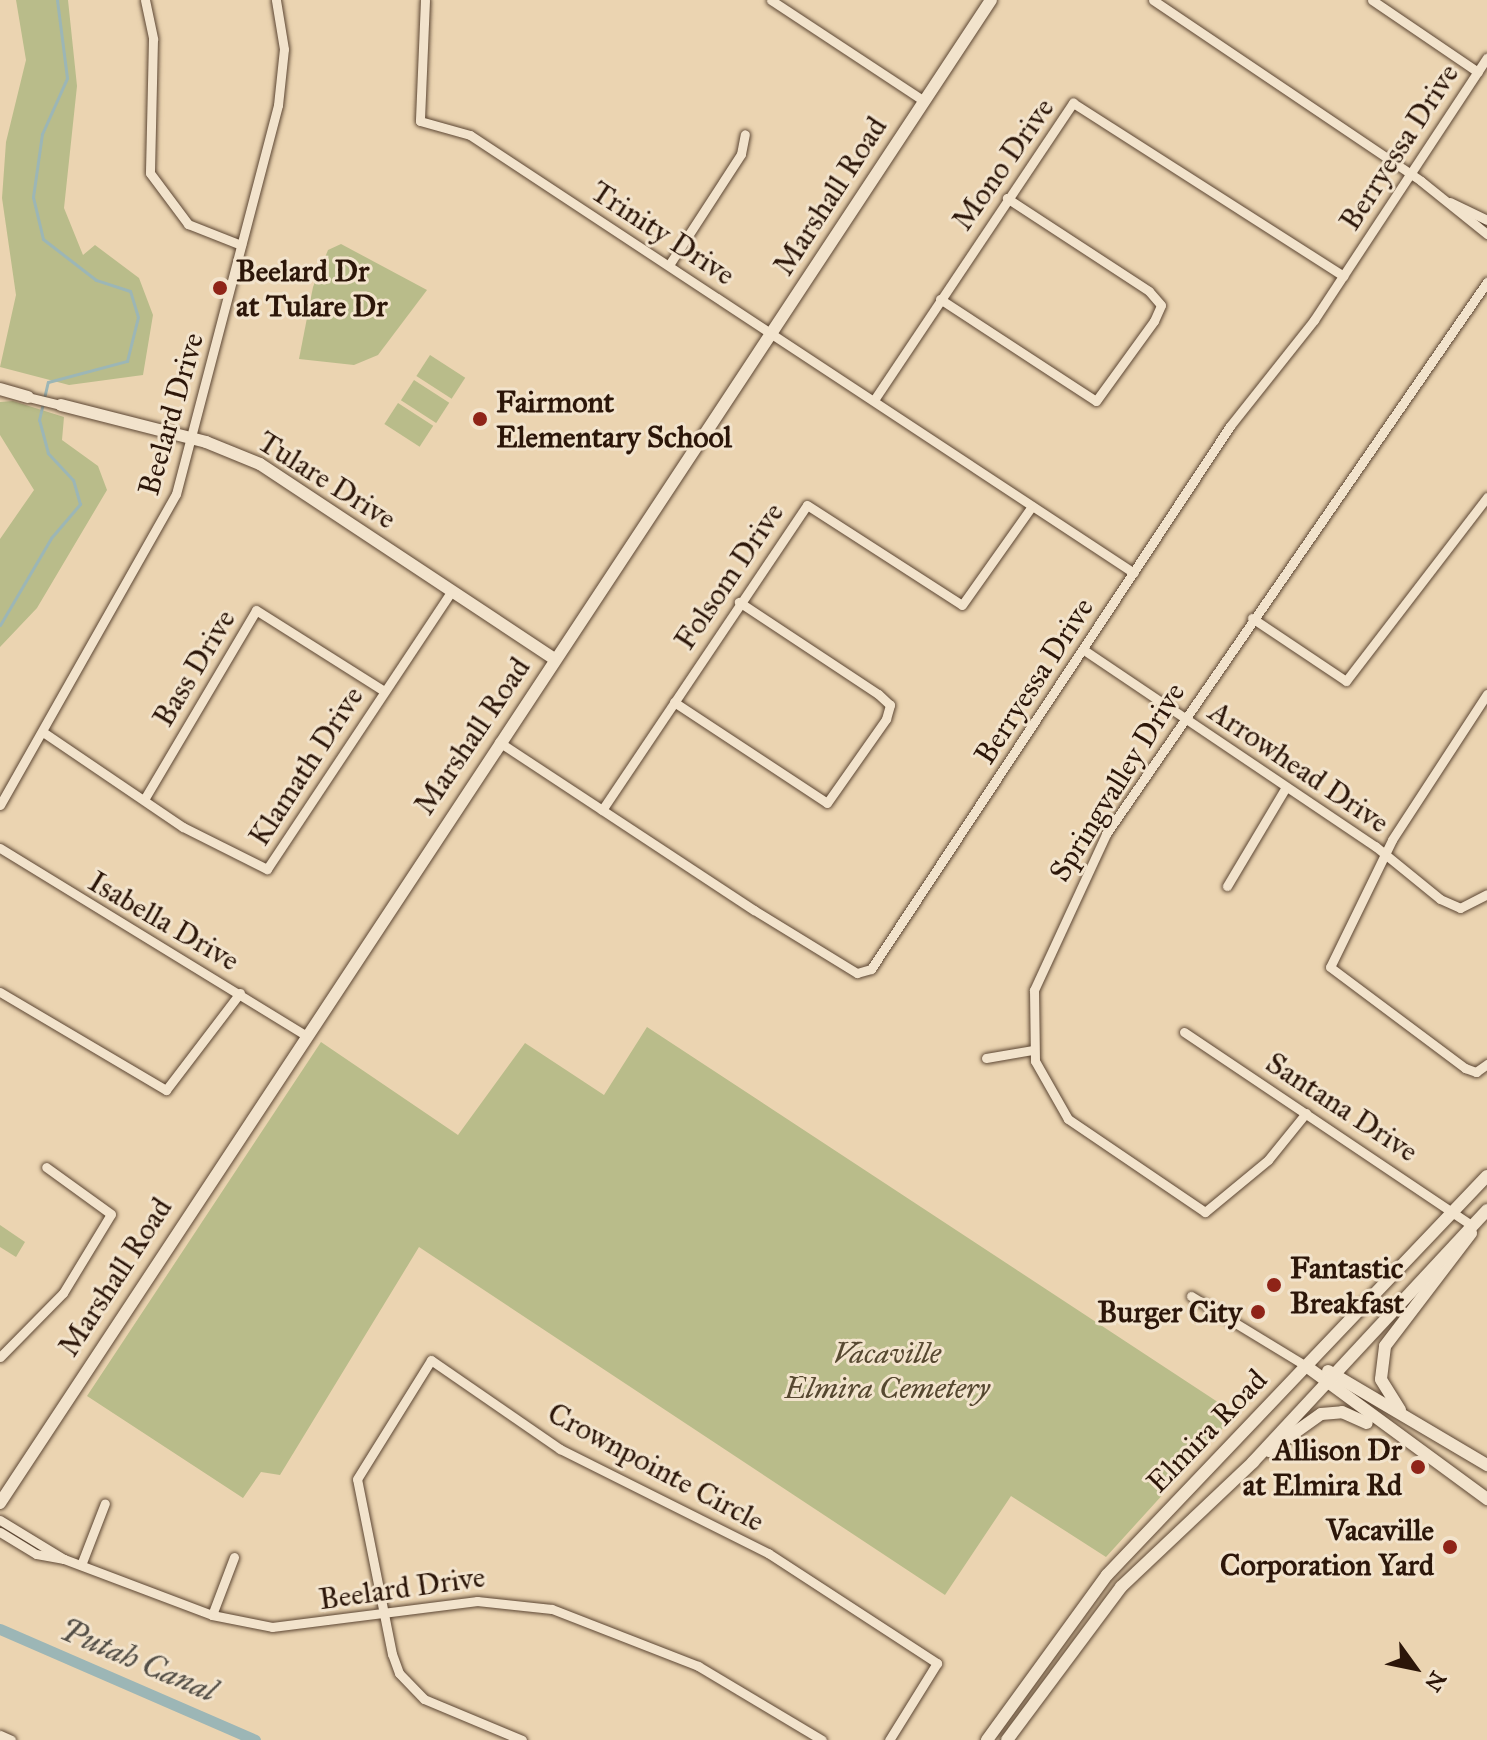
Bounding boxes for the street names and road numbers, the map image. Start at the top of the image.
street label: Berryessa Drive [1332,57,1466,237]
street label: Mono Drive [944,91,1062,237]
street label: Marshall Road [765,110,895,282]
street label: Trinity Drive [584,173,742,293]
street label: Beelard Drive [131,328,211,500]
street label: Tulare Drive [251,423,403,537]
street label: Folsom Drive [667,496,791,656]
street label: Berryessa Drive [967,591,1101,771]
street label: Bass Drive [145,603,243,733]
street label: Marshall Road [406,651,538,821]
street label: Springvalley Drive [1041,676,1193,888]
street label: Klamath Drive [241,679,371,853]
street label: Arrowhead Drive [1202,693,1396,841]
street label: Isabella Drive [82,863,246,979]
street label: Santana Drive [1259,1045,1425,1169]
street label: Marshall Road [50,1191,180,1363]
street label: Elmira Road [1139,1362,1275,1500]
street label: Crownpointe Circle [542,1395,770,1539]
street label: Beelard Drive [317,1559,487,1617]

